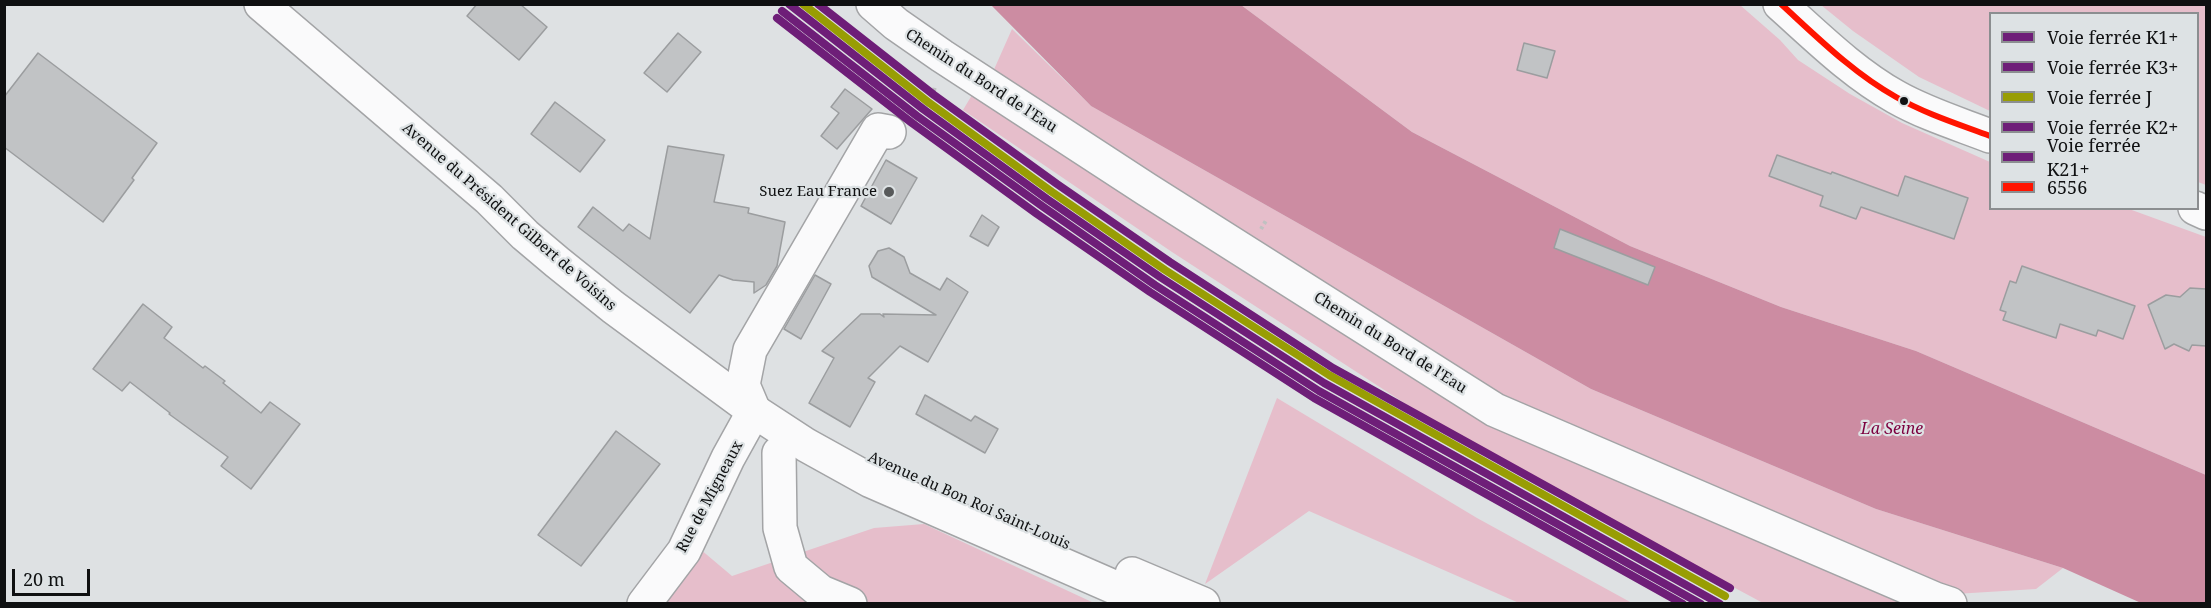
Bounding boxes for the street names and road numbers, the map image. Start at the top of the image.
street label: Chemin du Bord de l'Eau [902,25,1060,137]
street label: Avenue du Président Gilbert de Voisins [398,119,620,315]
street label: Chemin du Bord de l'Eau [1310,288,1470,398]
street label: Rue de Migneaux [673,438,747,556]
street label: Avenue du Bon Roi Saint-Louis [865,448,1073,554]

